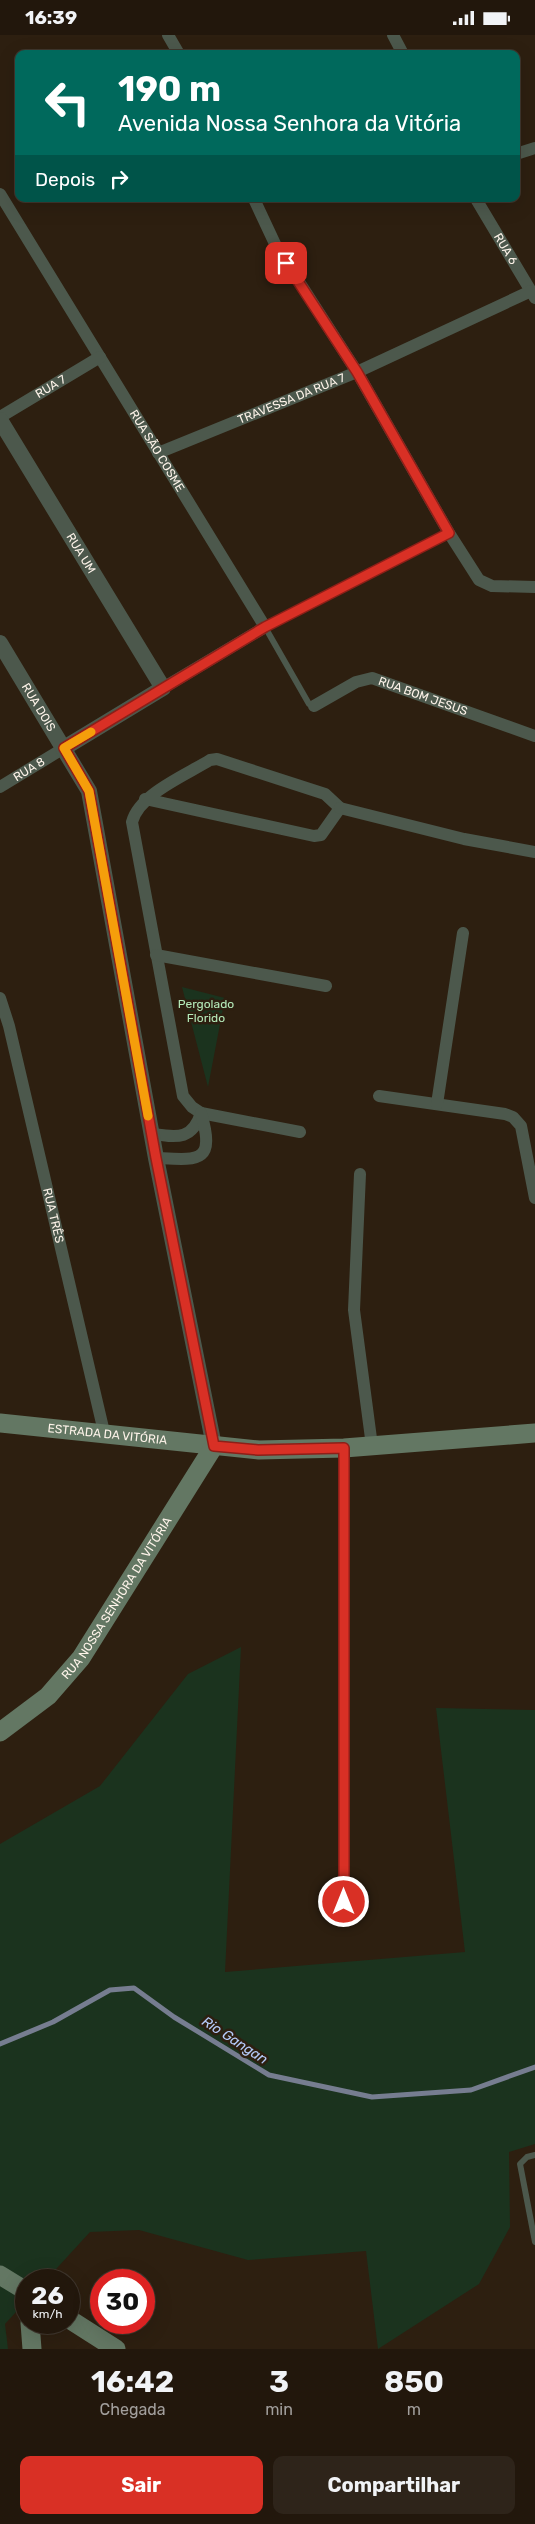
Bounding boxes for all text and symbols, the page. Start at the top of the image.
text: 16:39 [25,6,77,29]
text: 190 m [118,68,221,110]
icon: left [35,70,100,135]
text: Avenida Nossa Senhora da Vitória [118,110,461,137]
icon: right [105,165,133,193]
text: Depois [35,168,95,191]
street label: RUA 6 [491,231,520,267]
pin [265,242,307,284]
icon: arrive [272,249,300,277]
street label: TRAVESSA DA RUA 7 [236,371,347,427]
street label: RUA 7 [33,372,68,401]
street label: RUA SÃO COSME [127,407,188,494]
street label: RUA UM [63,531,99,576]
street label: RUA BOM JESUS [377,674,469,718]
street label: RUA DOIS [19,681,59,734]
street label: RUA 8 [11,754,47,784]
park label: Pergolado Florido [178,997,234,1025]
street label: RUA TRÊS [40,1187,67,1244]
street label: ESTRADA DA VITÓRIA [47,1421,168,1447]
street label: RUA NOSSA SENHORA DA VITÓRIA [59,1514,175,1682]
position arrow [317,1875,369,1927]
water label: Rio Gangan [199,2013,271,2068]
speed limit sign: 30 [90,2269,155,2334]
text: 26 [31,2281,64,2310]
text: km/h [33,2307,62,2321]
text: 16:42 [91,2364,174,2400]
text: 3 [269,2364,289,2400]
text: 850 [384,2364,444,2400]
text: Chegada [100,2400,166,2419]
text: min [265,2400,293,2419]
text: m [407,2400,421,2419]
button: Sair [20,2456,263,2514]
button: Compartilhar [273,2456,515,2514]

